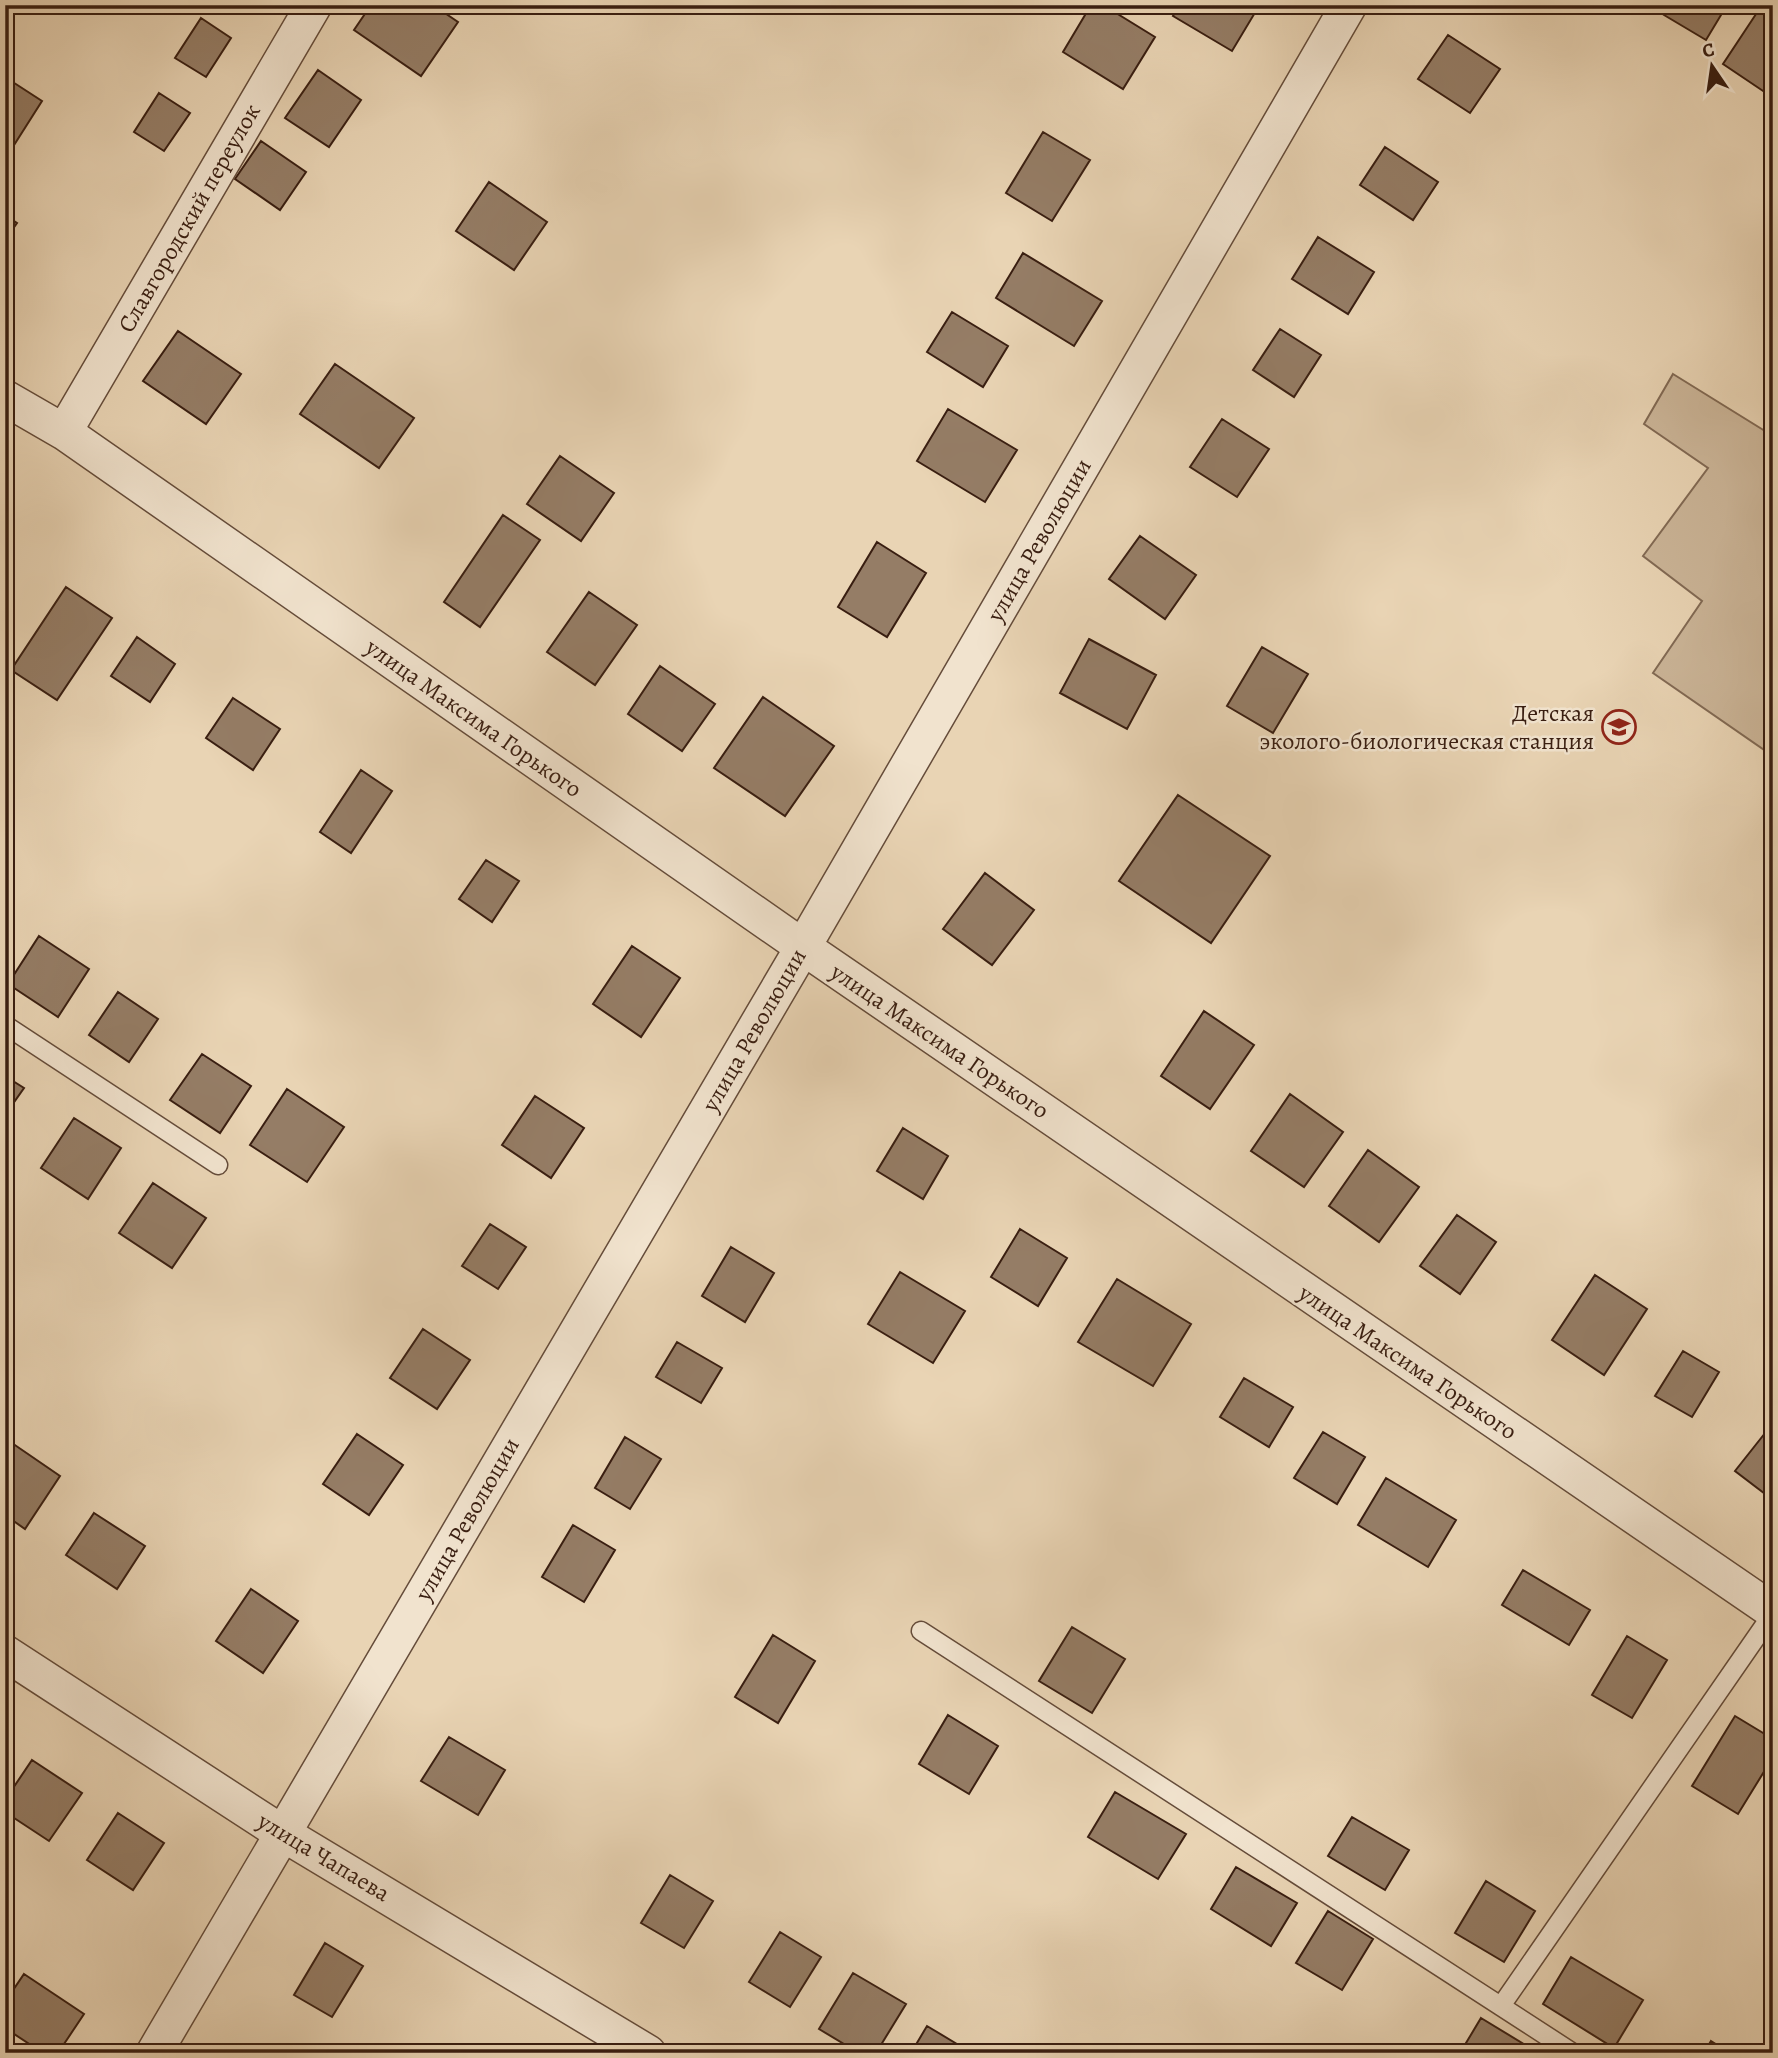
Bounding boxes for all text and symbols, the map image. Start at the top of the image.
north arrow [1676,32,1746,102]
text: С [1700,36,1717,64]
street label: Славгородский переулок [110,98,268,338]
street label: улица Революции [979,452,1099,628]
street label: улица Максима Горького [359,631,589,805]
place label: Детская эколого-биологическая станция [1259,697,1594,757]
school or university icon: Детская эколого-биологическая станция [1600,708,1638,746]
street label: улица Революции [694,942,814,1118]
street label: улица Максима Горького [824,955,1056,1126]
street label: улица Максима Горького [1292,1276,1524,1447]
street label: улица Революции [407,1431,527,1607]
street label: улица Чапаева [251,1804,396,1909]

